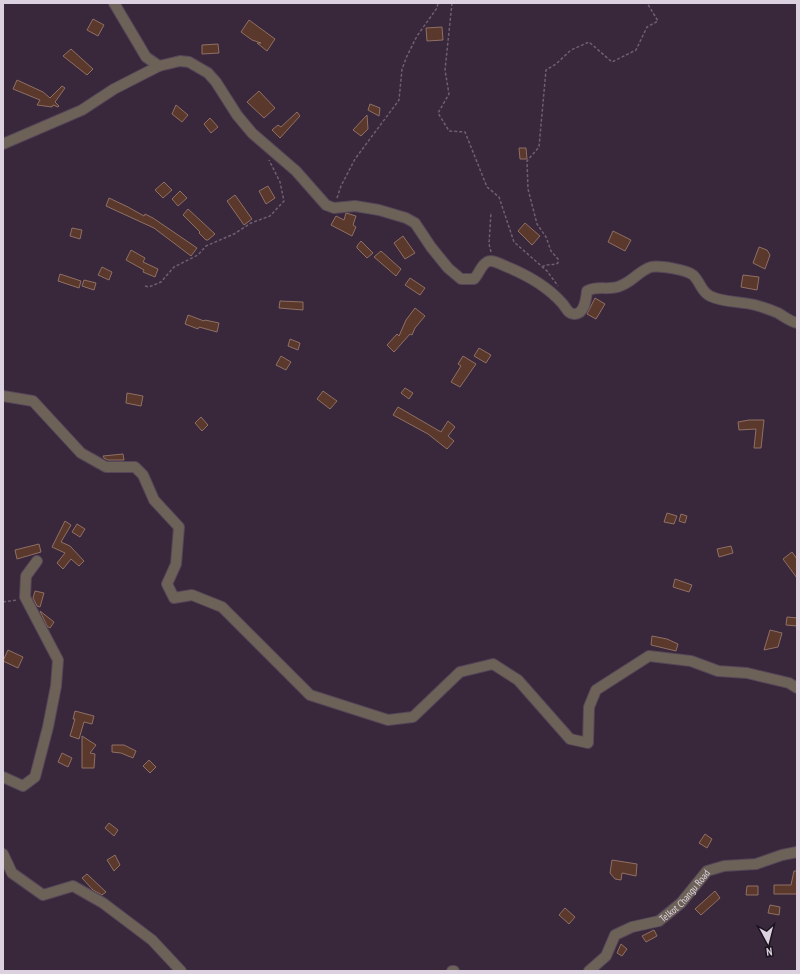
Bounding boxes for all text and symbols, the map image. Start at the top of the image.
street label: Telkot Changu Road [656,867,712,925]
north arrow [748,922,788,962]
text: N [765,945,773,959]

